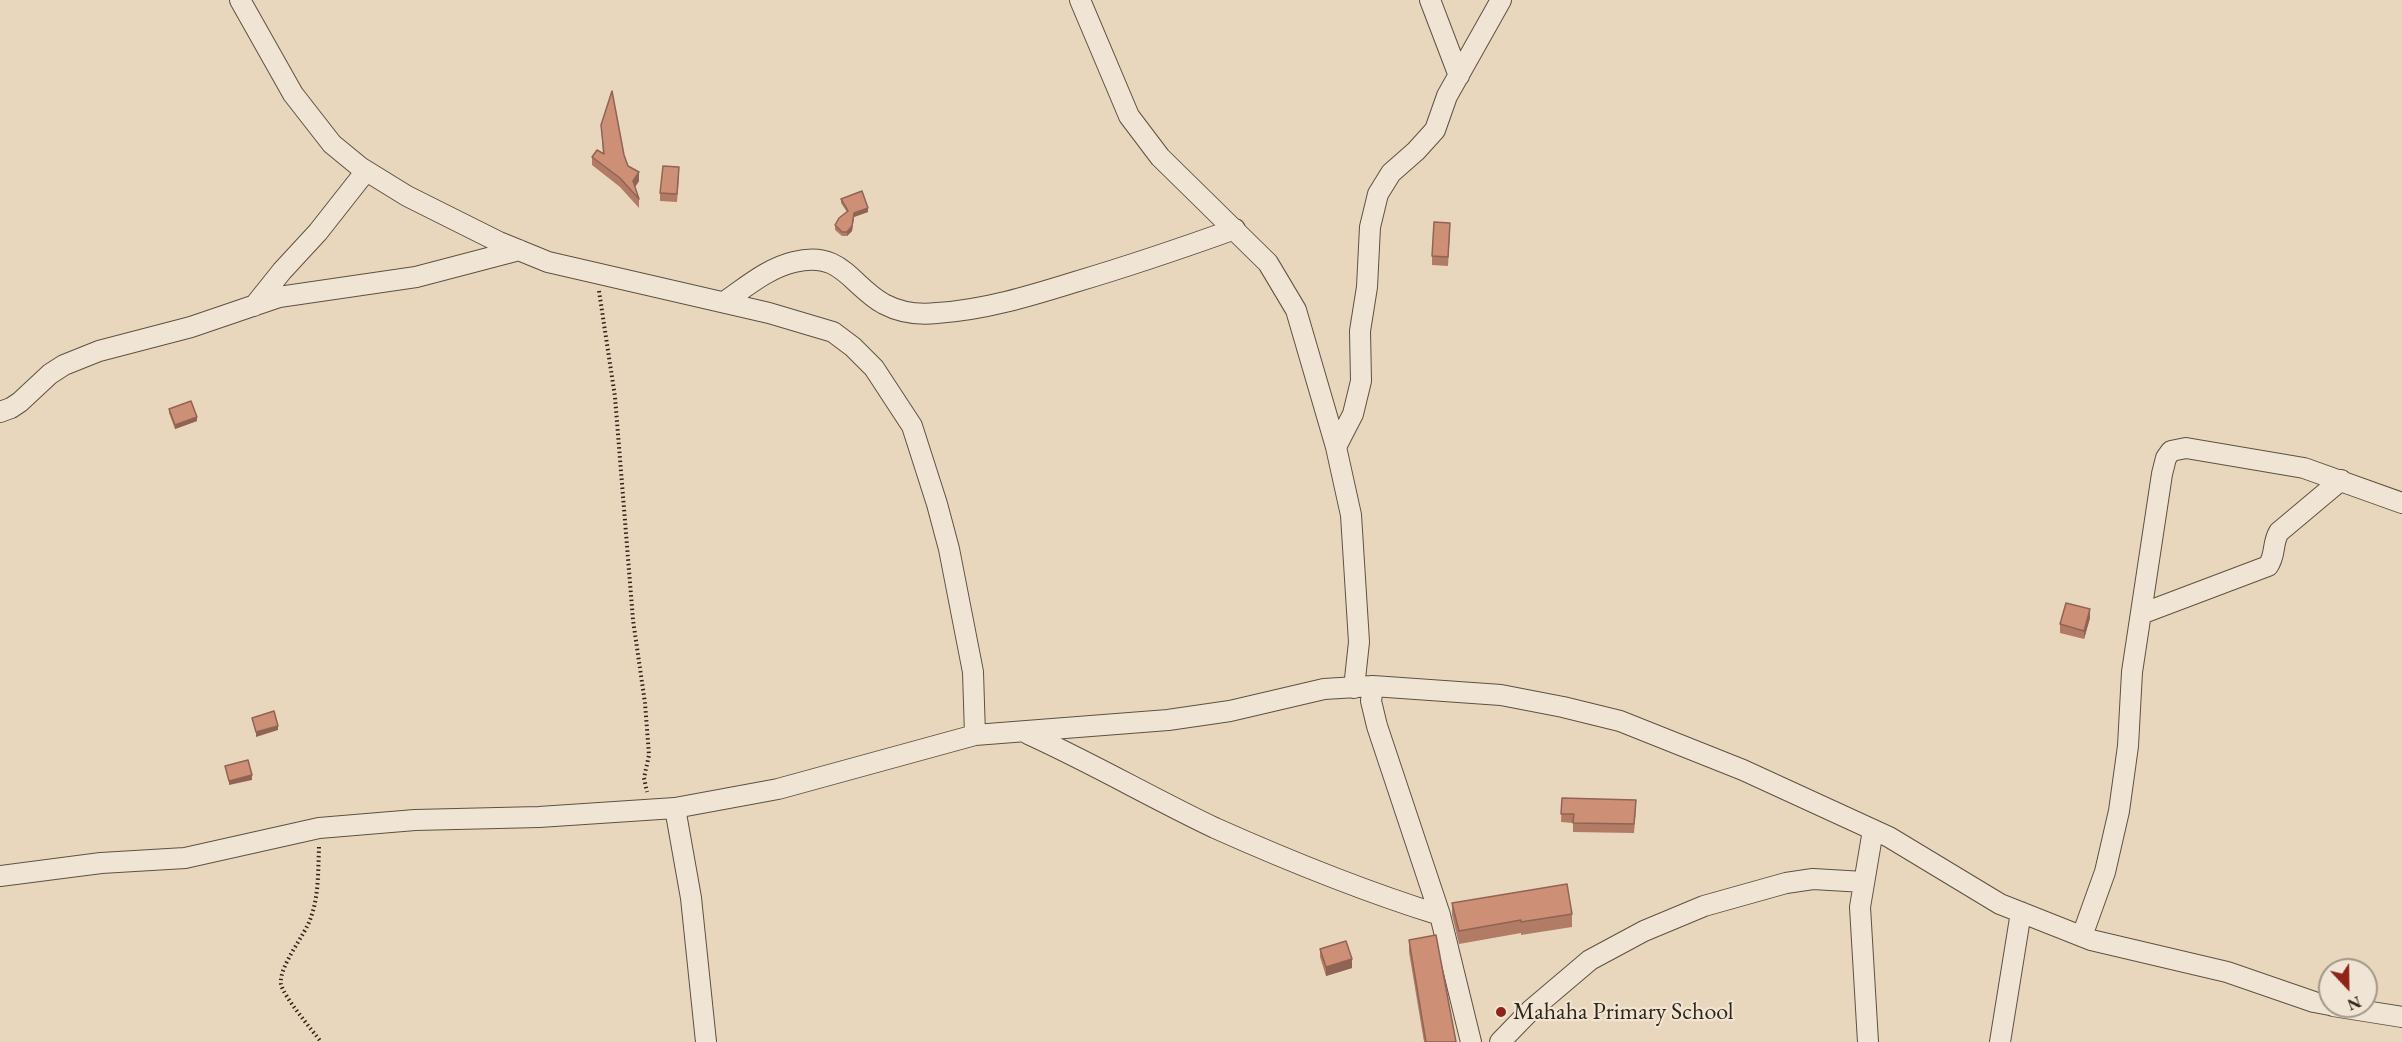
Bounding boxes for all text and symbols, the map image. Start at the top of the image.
north arrow [2318,958,2378,1018]
text: N [2344,991,2364,1015]
place label: Mahaha Primary School [1513,998,1734,1026]
marker: Mahaha Primary School [1494,1005,1508,1019]

